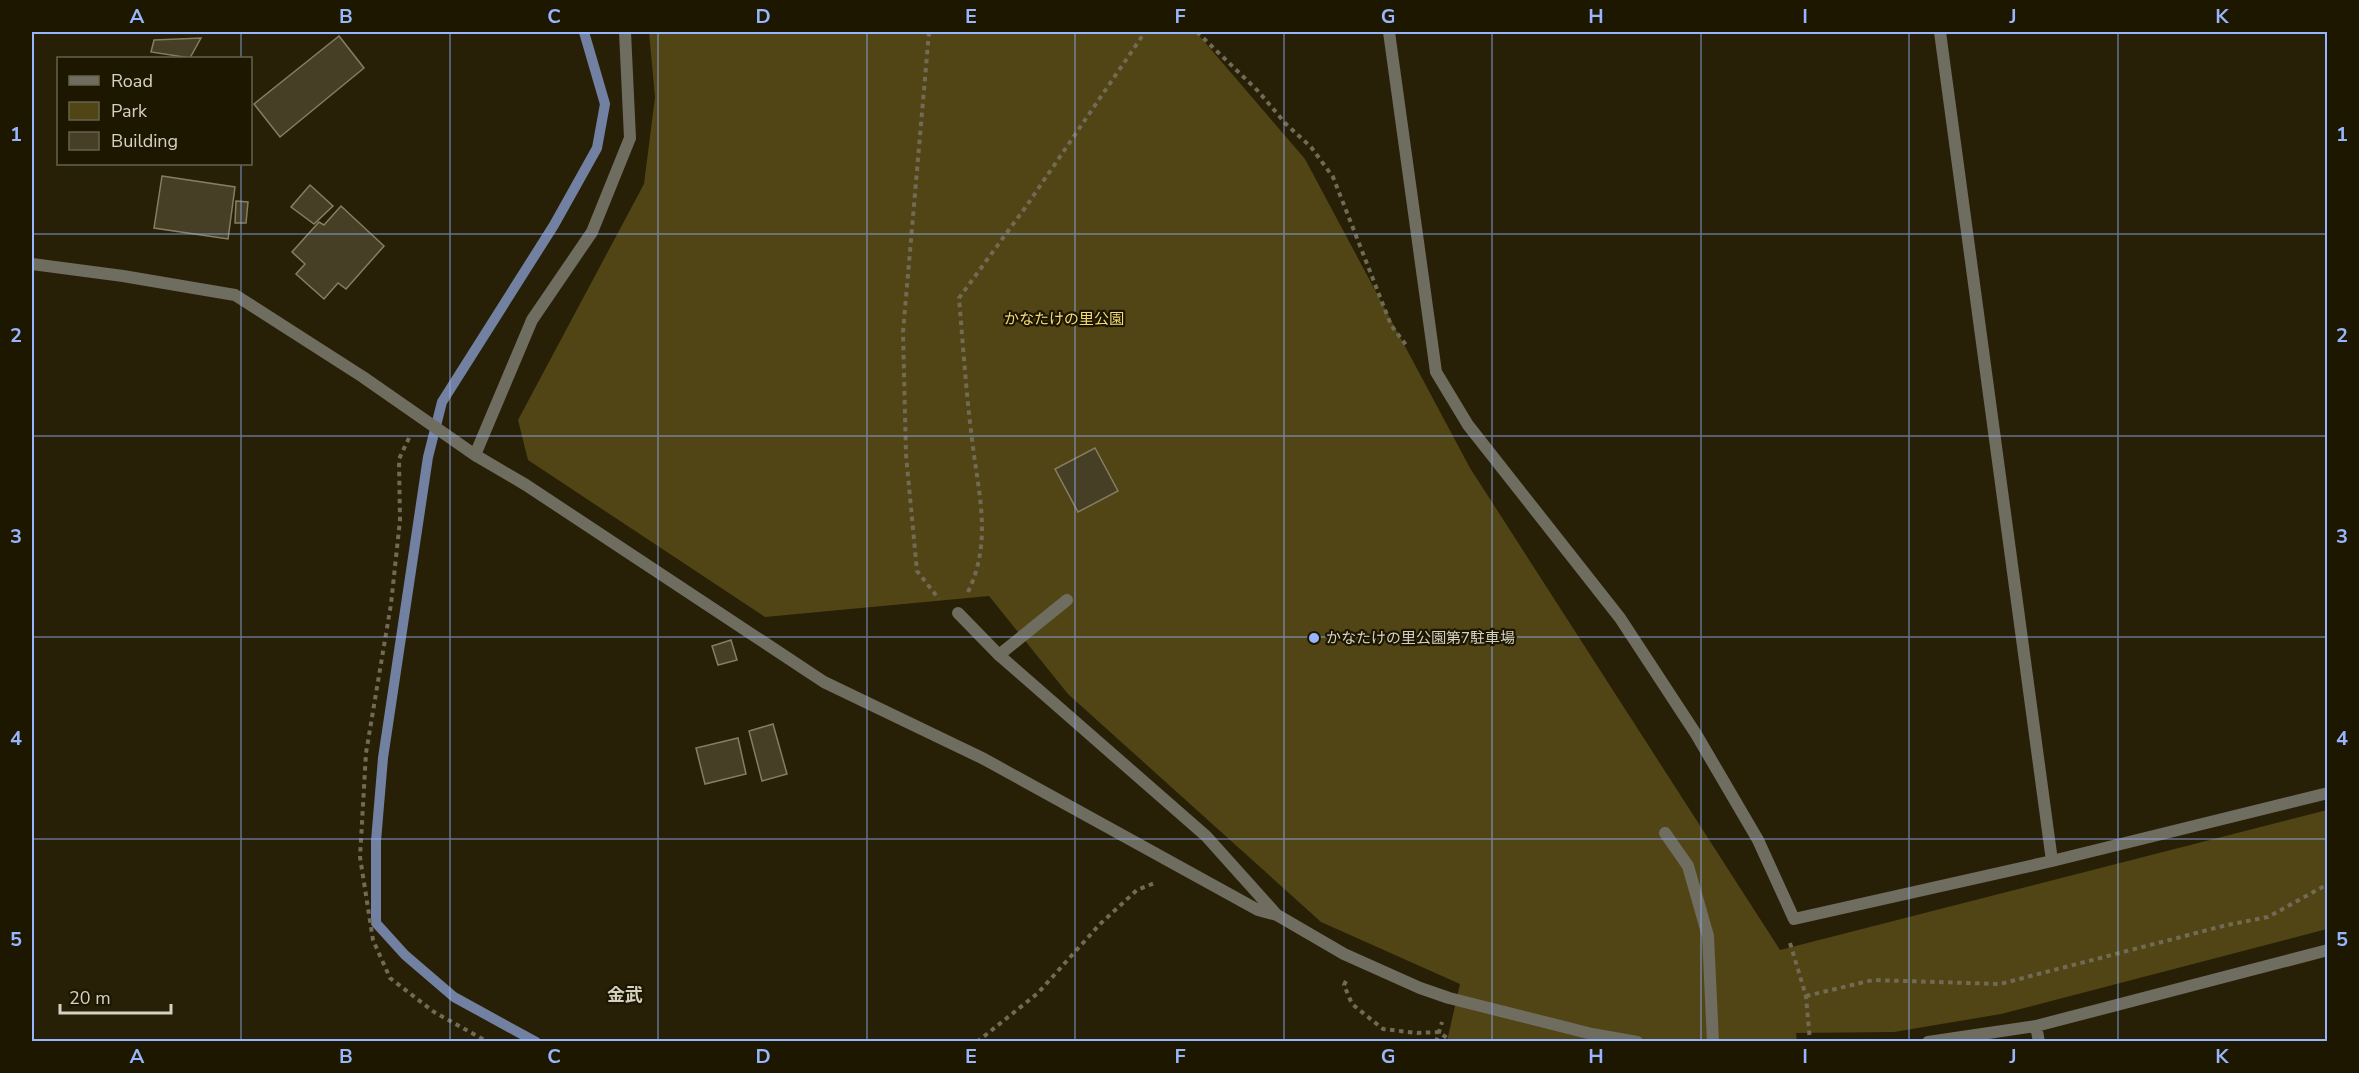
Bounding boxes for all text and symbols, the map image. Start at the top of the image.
text: A [130,3,145,30]
text: B [339,3,353,30]
text: C [547,3,561,30]
text: D [755,3,771,30]
text: E [965,3,977,30]
text: F [1174,3,1186,30]
text: G [1381,3,1395,30]
text: H [1588,3,1604,30]
text: I [1802,3,1808,30]
text: J [2008,3,2017,30]
text: K [2215,3,2229,30]
legend [57,57,252,165]
text: Road [111,69,153,93]
text: Park [111,99,148,123]
text: 1 [10,121,22,148]
text: 1 [2336,121,2348,148]
text: Building [111,129,178,153]
park label: かなたけの里公園 [1004,309,1124,329]
text: 2 [10,322,22,349]
text: 2 [2336,322,2348,349]
text: 3 [10,523,22,550]
text: 3 [2336,523,2348,550]
place label: かなたけの里公園第7駐車場 [1326,628,1515,648]
marker: かなたけの里公園第7駐車場 [1307,631,1321,645]
text: 4 [10,725,22,752]
text: 4 [2336,725,2348,752]
text: 5 [10,926,22,953]
text: 5 [2336,926,2348,953]
scale bar [60,977,171,1015]
district label: 金武 [607,983,643,1007]
text: 20 m [69,986,111,1010]
text: A [130,1043,145,1070]
text: B [339,1043,353,1070]
text: C [547,1043,561,1070]
text: D [755,1043,771,1070]
text: E [965,1043,977,1070]
text: F [1174,1043,1186,1070]
text: G [1381,1043,1395,1070]
text: H [1588,1043,1604,1070]
text: I [1802,1043,1808,1070]
text: J [2008,1043,2017,1070]
text: K [2215,1043,2229,1070]

